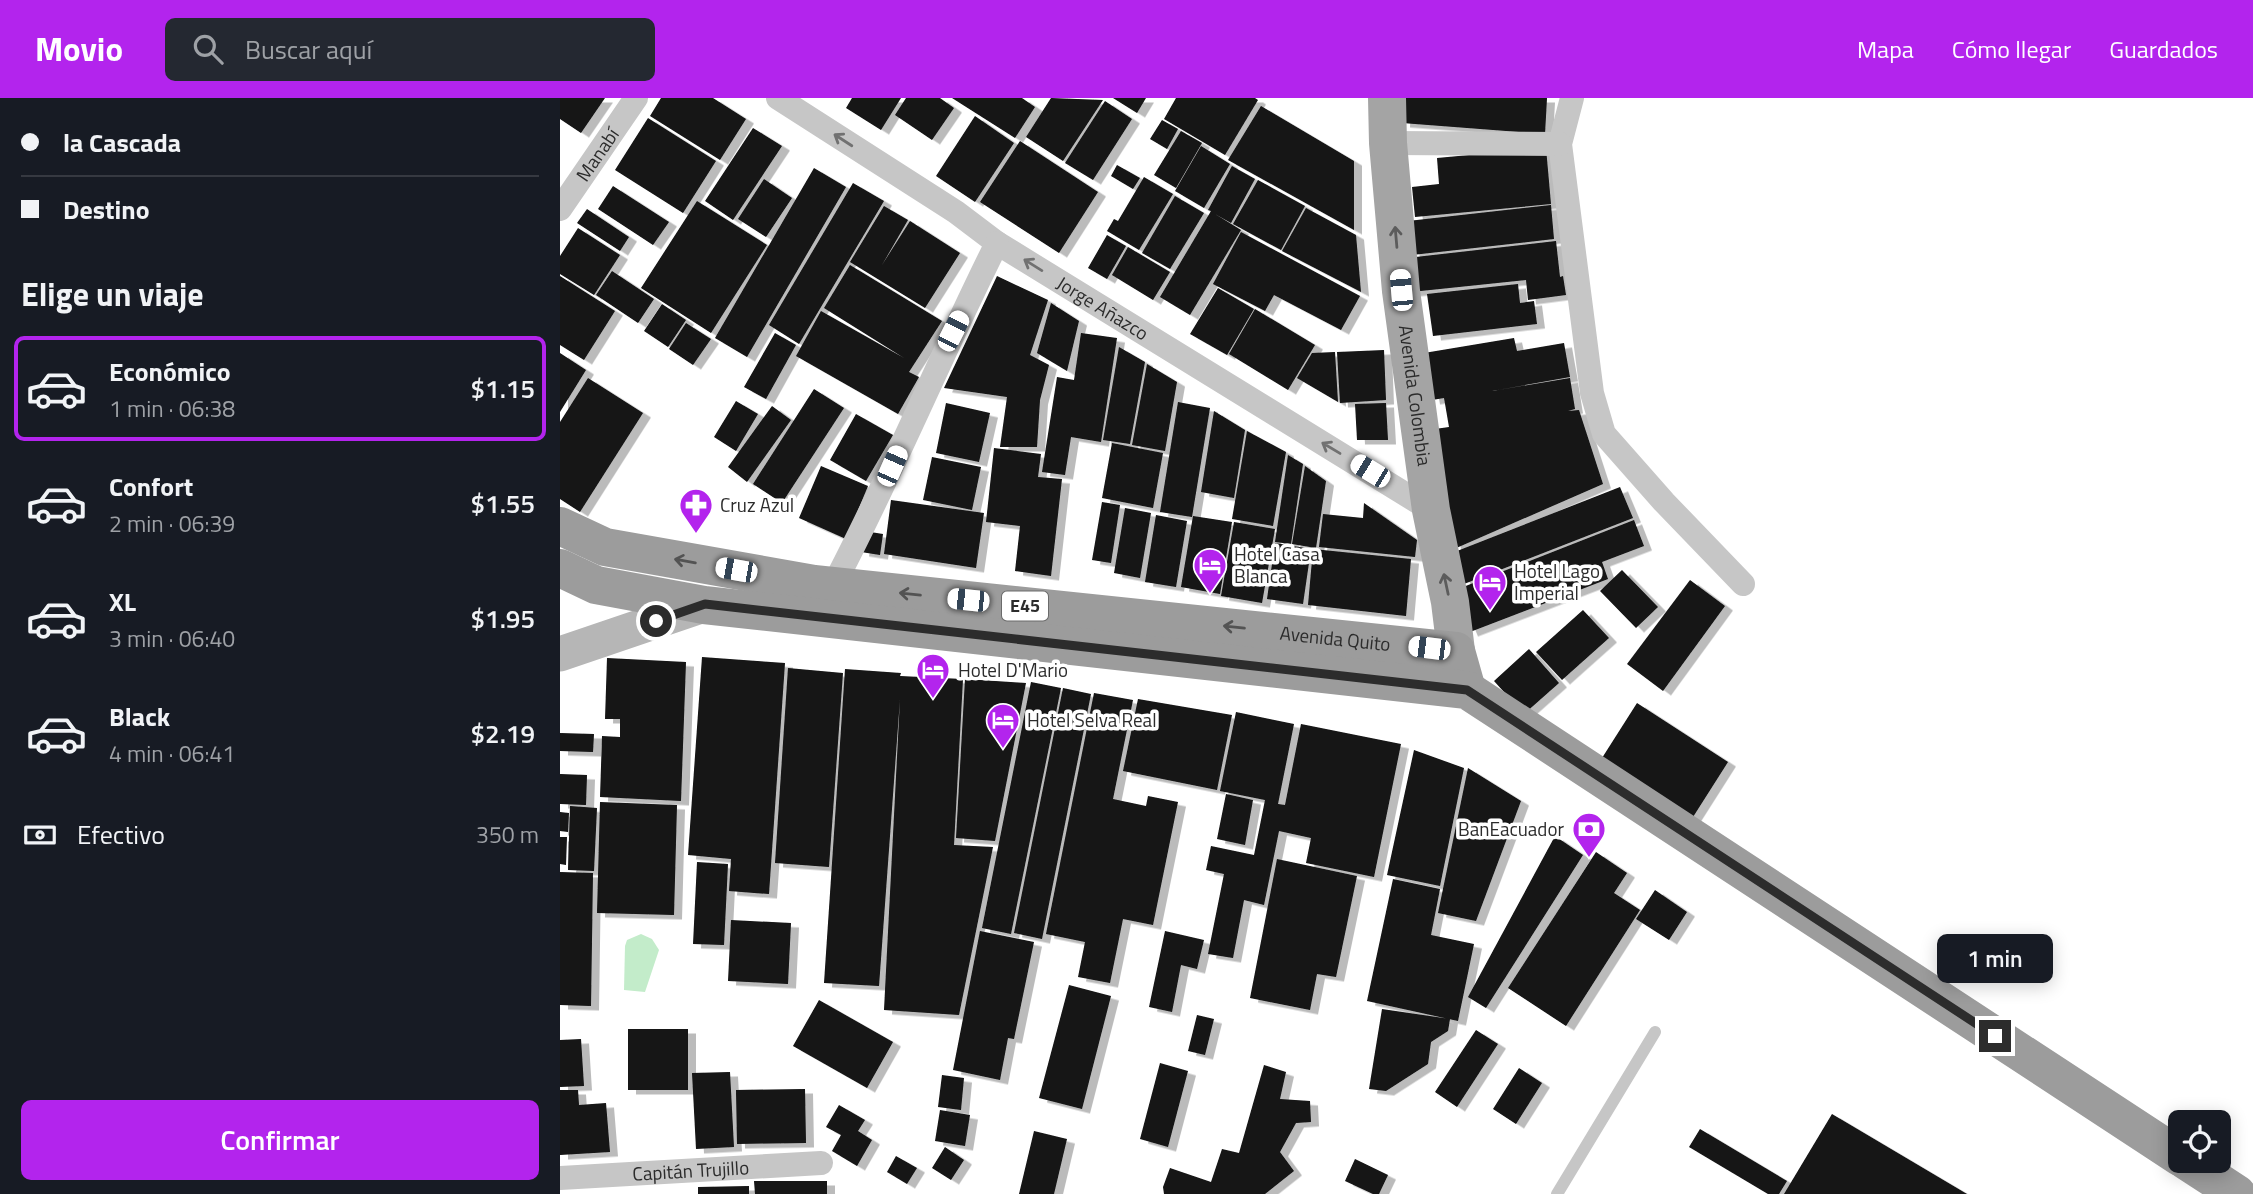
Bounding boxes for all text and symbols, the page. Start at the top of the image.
search box [165,18,655,81]
text: Movio [35,24,123,74]
icon: search [189,30,227,68]
text: Buscar aquí [245,30,372,69]
text: Mapa [1857,31,1914,67]
text: Cómo llegar [1952,31,2071,67]
text: Guardados [2109,31,2218,67]
street label: Manabí [568,120,627,187]
text: la Cascada [63,123,181,162]
one-way arrow [834,133,853,147]
text: Destino [63,190,150,229]
one-way arrow [1390,227,1403,249]
one-way arrow [1023,258,1043,272]
street label: Jorge Añazco [1051,268,1155,347]
car [1389,268,1414,312]
text: Elige un viaje [21,270,204,318]
car [935,308,972,354]
street label: Avenida Colombia [1392,323,1440,468]
text: Económico [109,352,231,391]
icon: car [25,357,88,420]
text: $1.15 [471,369,535,408]
text: 1 min · 06:38 [109,391,235,426]
one-way arrow [1322,440,1342,454]
car [874,443,911,489]
car [1347,451,1394,491]
text: Confort [109,467,193,506]
icon: car [25,472,88,535]
text: $1.55 [471,484,535,523]
pharmacy icon: Cruz Azul [677,486,715,535]
place label: Cruz Azul [720,490,794,519]
text: 2 min · 06:39 [109,506,235,541]
place label: Hotel Casa Blanca [1234,539,1320,590]
hotel icon: Hotel Casa Blanca [1191,546,1229,595]
one-way arrow [674,554,697,567]
car [714,556,759,584]
place label: Hotel Lago Imperial [1514,556,1600,607]
hotel icon: Hotel Lago Imperial [1471,563,1509,612]
one-way arrow [1438,573,1452,596]
text: XL [109,582,136,621]
icon: car [25,587,88,650]
one-way arrow [899,587,922,600]
car [947,587,990,613]
road number: E45 [1002,592,1048,620]
text: $1.95 [471,599,535,638]
route start [640,605,672,637]
street label: Avenida Quito [1278,618,1392,658]
one-way arrow [1223,620,1246,633]
text: 3 min · 06:40 [109,621,235,656]
car [1407,635,1452,661]
hotel icon: Hotel D'Mario [914,651,952,700]
place label: Hotel D'Mario [958,655,1068,684]
text: Black [109,697,170,736]
hotel icon: Hotel Selva Real [984,701,1022,750]
icon: car [25,702,88,765]
place label: Hotel Selva Real [1027,705,1157,734]
text: $2.19 [471,714,535,753]
text: 4 min · 06:41 [109,736,235,771]
bank icon: BanEacuador [1570,810,1608,859]
place label: BanEacuador [1458,814,1564,843]
text: Efectivo [77,815,165,854]
icon: cash [21,816,59,854]
text: 350 m [476,817,539,852]
callout: 1 min [1937,934,2053,984]
text: 1 min [1967,941,2023,976]
route end [1979,1020,2011,1052]
button: Confirmar [21,1100,539,1180]
map controls [2168,1110,2231,1173]
button: locate [2168,1110,2231,1173]
street label: Capitán Trujillo [632,1152,750,1188]

